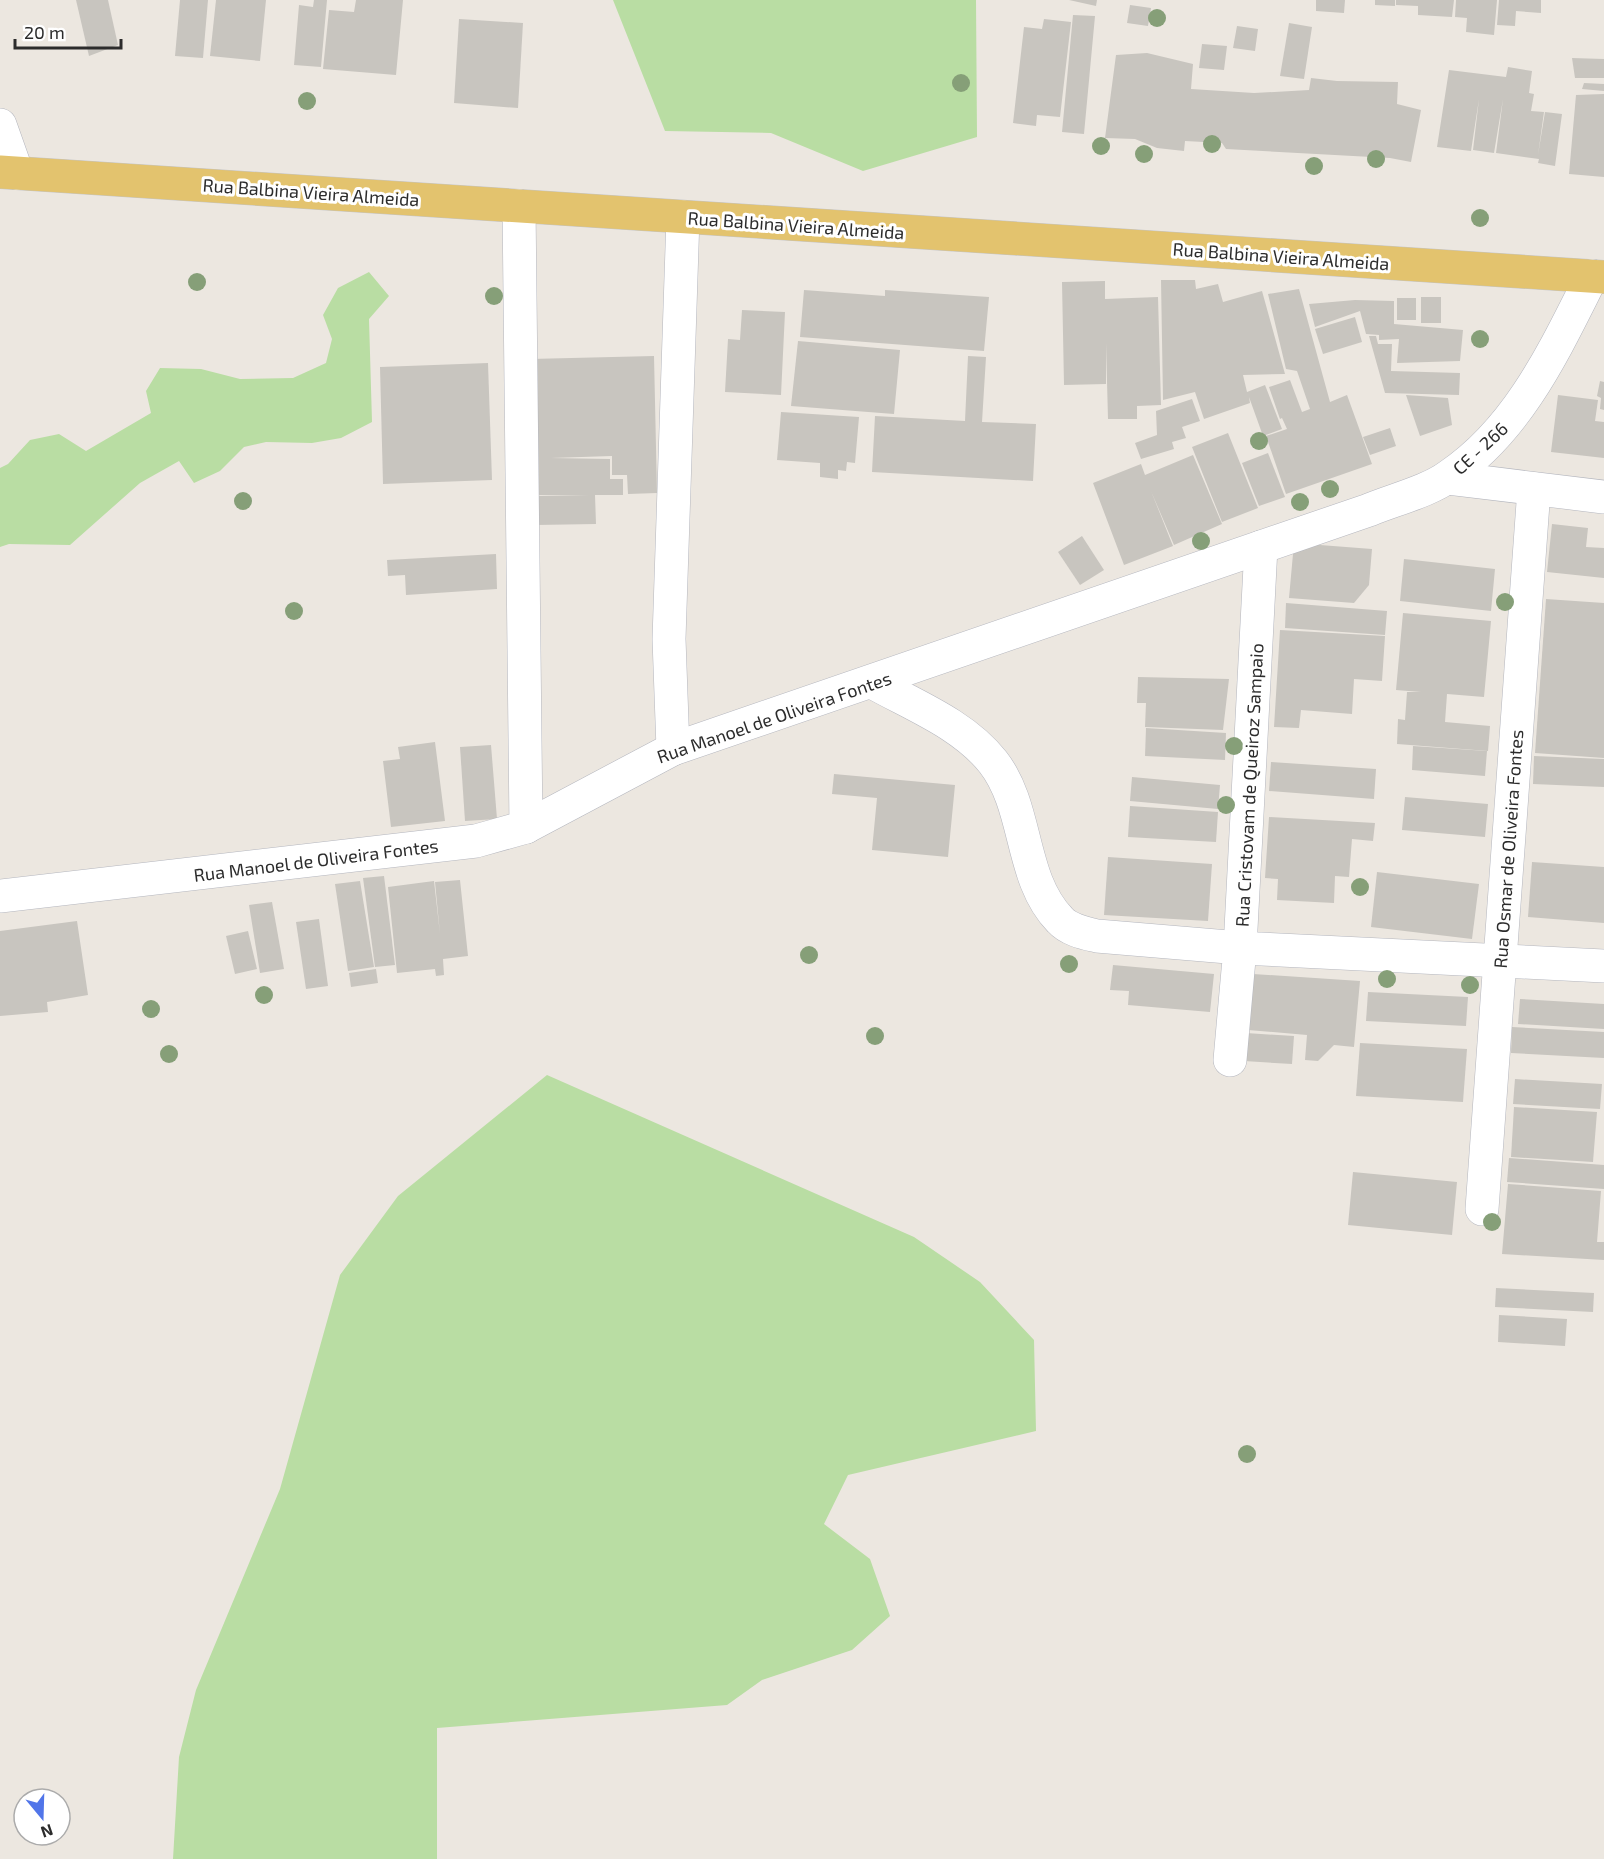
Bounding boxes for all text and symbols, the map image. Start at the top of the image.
scale bar [15,12,122,50]
text: 20 m [24,21,65,43]
street label: Rua Balbina Vieira Almeida [202,173,420,211]
street label: Rua Balbina Vieira Almeida [687,206,905,244]
street label: Rua Balbina Vieira Almeida [1172,237,1390,275]
street label: CE - 266 [1448,417,1512,479]
street label: Rua Cristovam de Queiroz Sampaio [1231,643,1267,927]
street label: Rua Manoel de Oliveira Fontes [654,666,894,768]
street label: Rua Osmar de Oliveira Fontes [1489,729,1527,969]
street label: Rua Manoel de Oliveira Fontes [192,834,440,886]
north arrow [12,1787,72,1847]
text: N [38,1821,56,1843]

